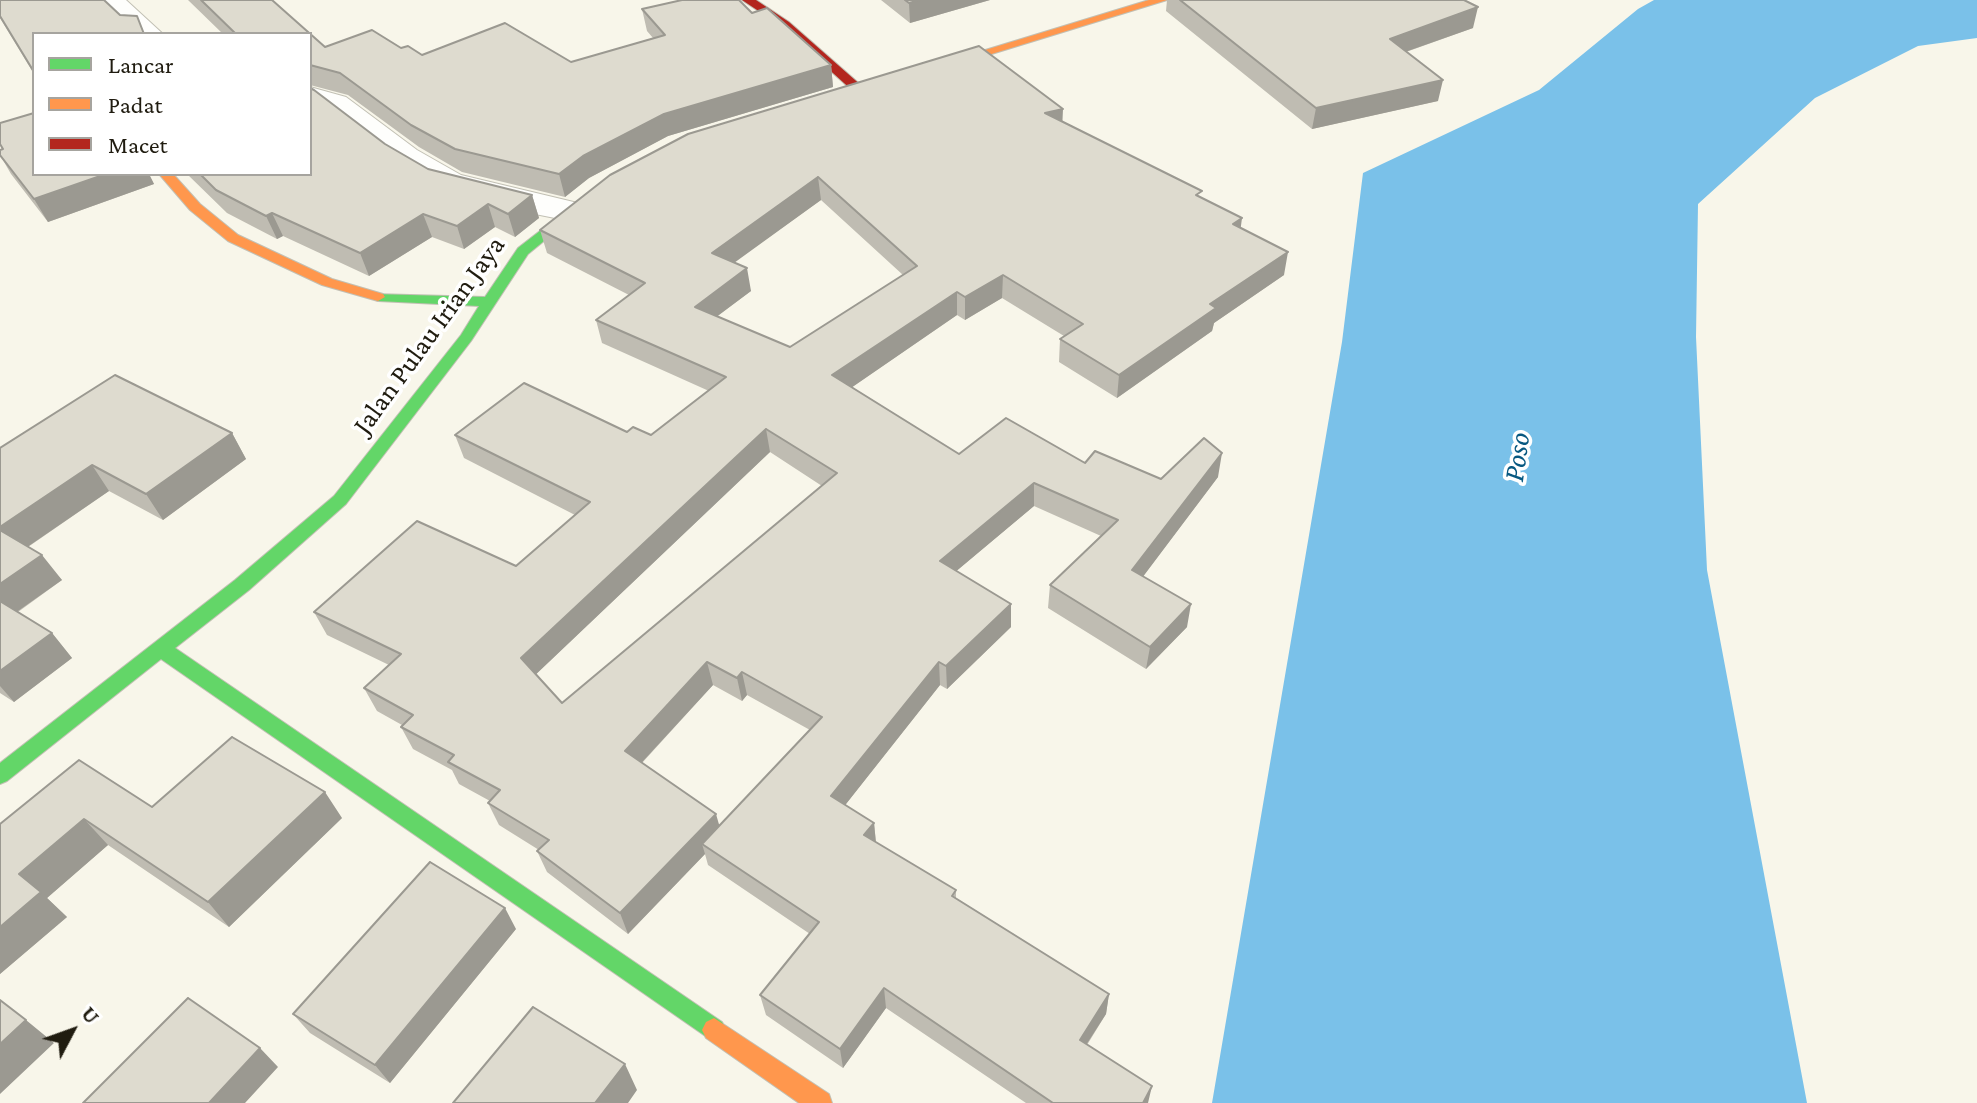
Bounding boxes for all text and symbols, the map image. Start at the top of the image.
legend [32,32,312,176]
text: Lancar [108,51,174,78]
text: Padat [108,91,163,118]
text: Macet [108,131,167,158]
street label: Jalan Pulau Irian Jaya [346,229,512,441]
water label: Poso [1496,430,1538,484]
north arrow [32,991,112,1071]
text: U [76,1001,105,1029]

